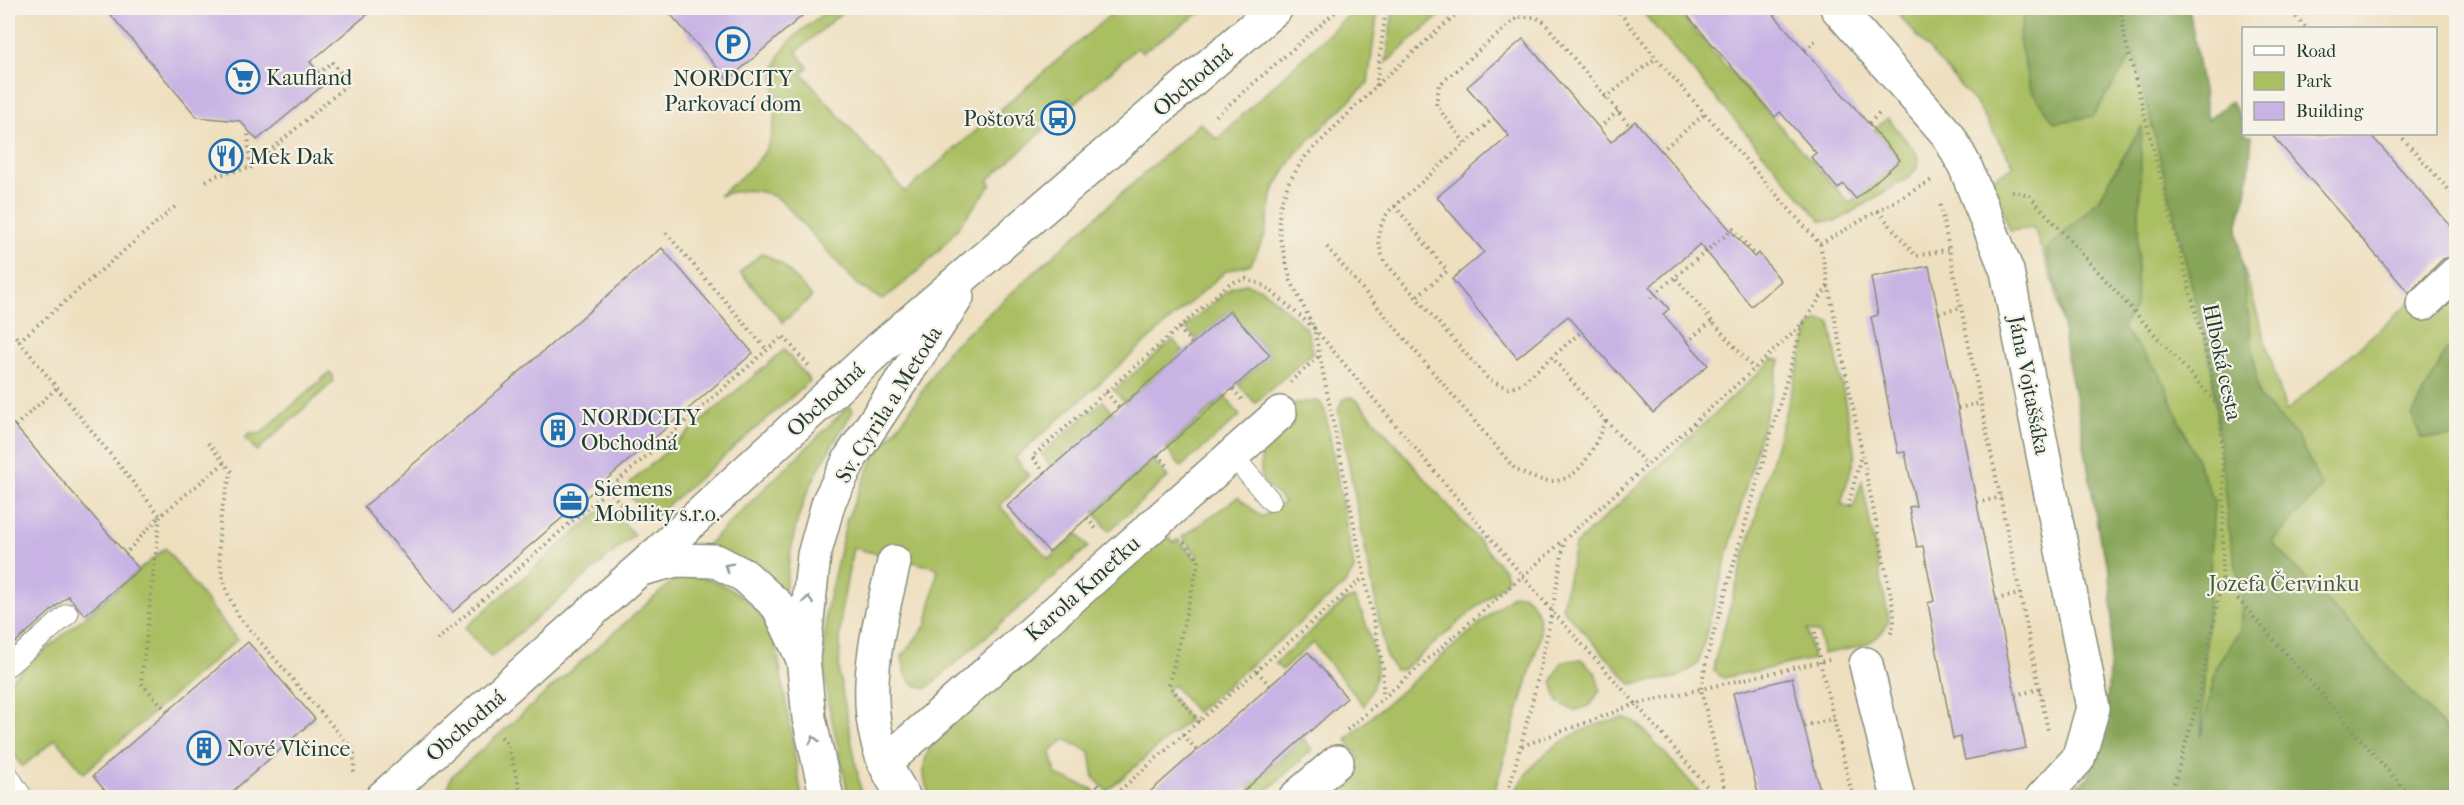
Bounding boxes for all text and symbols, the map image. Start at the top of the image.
parking icon: NORDCITY Parkovací dom [715,26,751,62]
legend [2242,27,2437,135]
street label: Obchodná [1148,39,1238,122]
text: Road [2296,41,2336,62]
supermarket icon: Kaufland [225,59,261,95]
place label: Kaufland [266,65,353,91]
place label: NORDCITY Parkovací dom [664,66,802,117]
text: Park [2296,71,2333,92]
bus stop icon: Poštová [1040,100,1076,136]
text: Building [2296,101,2364,122]
place label: Poštová [963,106,1036,132]
restaurant icon: Mek Dak [208,138,244,174]
place label: Mek Dak [249,144,335,170]
street label: Hlboká cesta [2197,301,2247,424]
street label: Jána Vojtaššáka [2002,311,2055,458]
street label: Sv. Cyrila a Metoda [830,321,948,488]
street label: Obchodná [781,357,871,442]
place label: NORDCITY Obchodná [581,405,702,456]
building icon: NORDCITY Obchodná [540,412,576,448]
place label: Siemens Mobility s.r.o. [594,476,720,527]
office icon: Siemens Mobility s.r.o. [553,483,589,519]
street label: Karola Kmeťku [1020,530,1146,647]
one-way arrow [724,563,734,574]
park label: Jozefa Červinku [2207,570,2360,597]
one-way arrow [801,595,813,604]
street label: Obchodná [421,684,511,767]
building icon: Nové Vlčince [186,730,222,766]
place label: Nové Vlčince [227,736,350,762]
one-way arrow [809,736,822,746]

